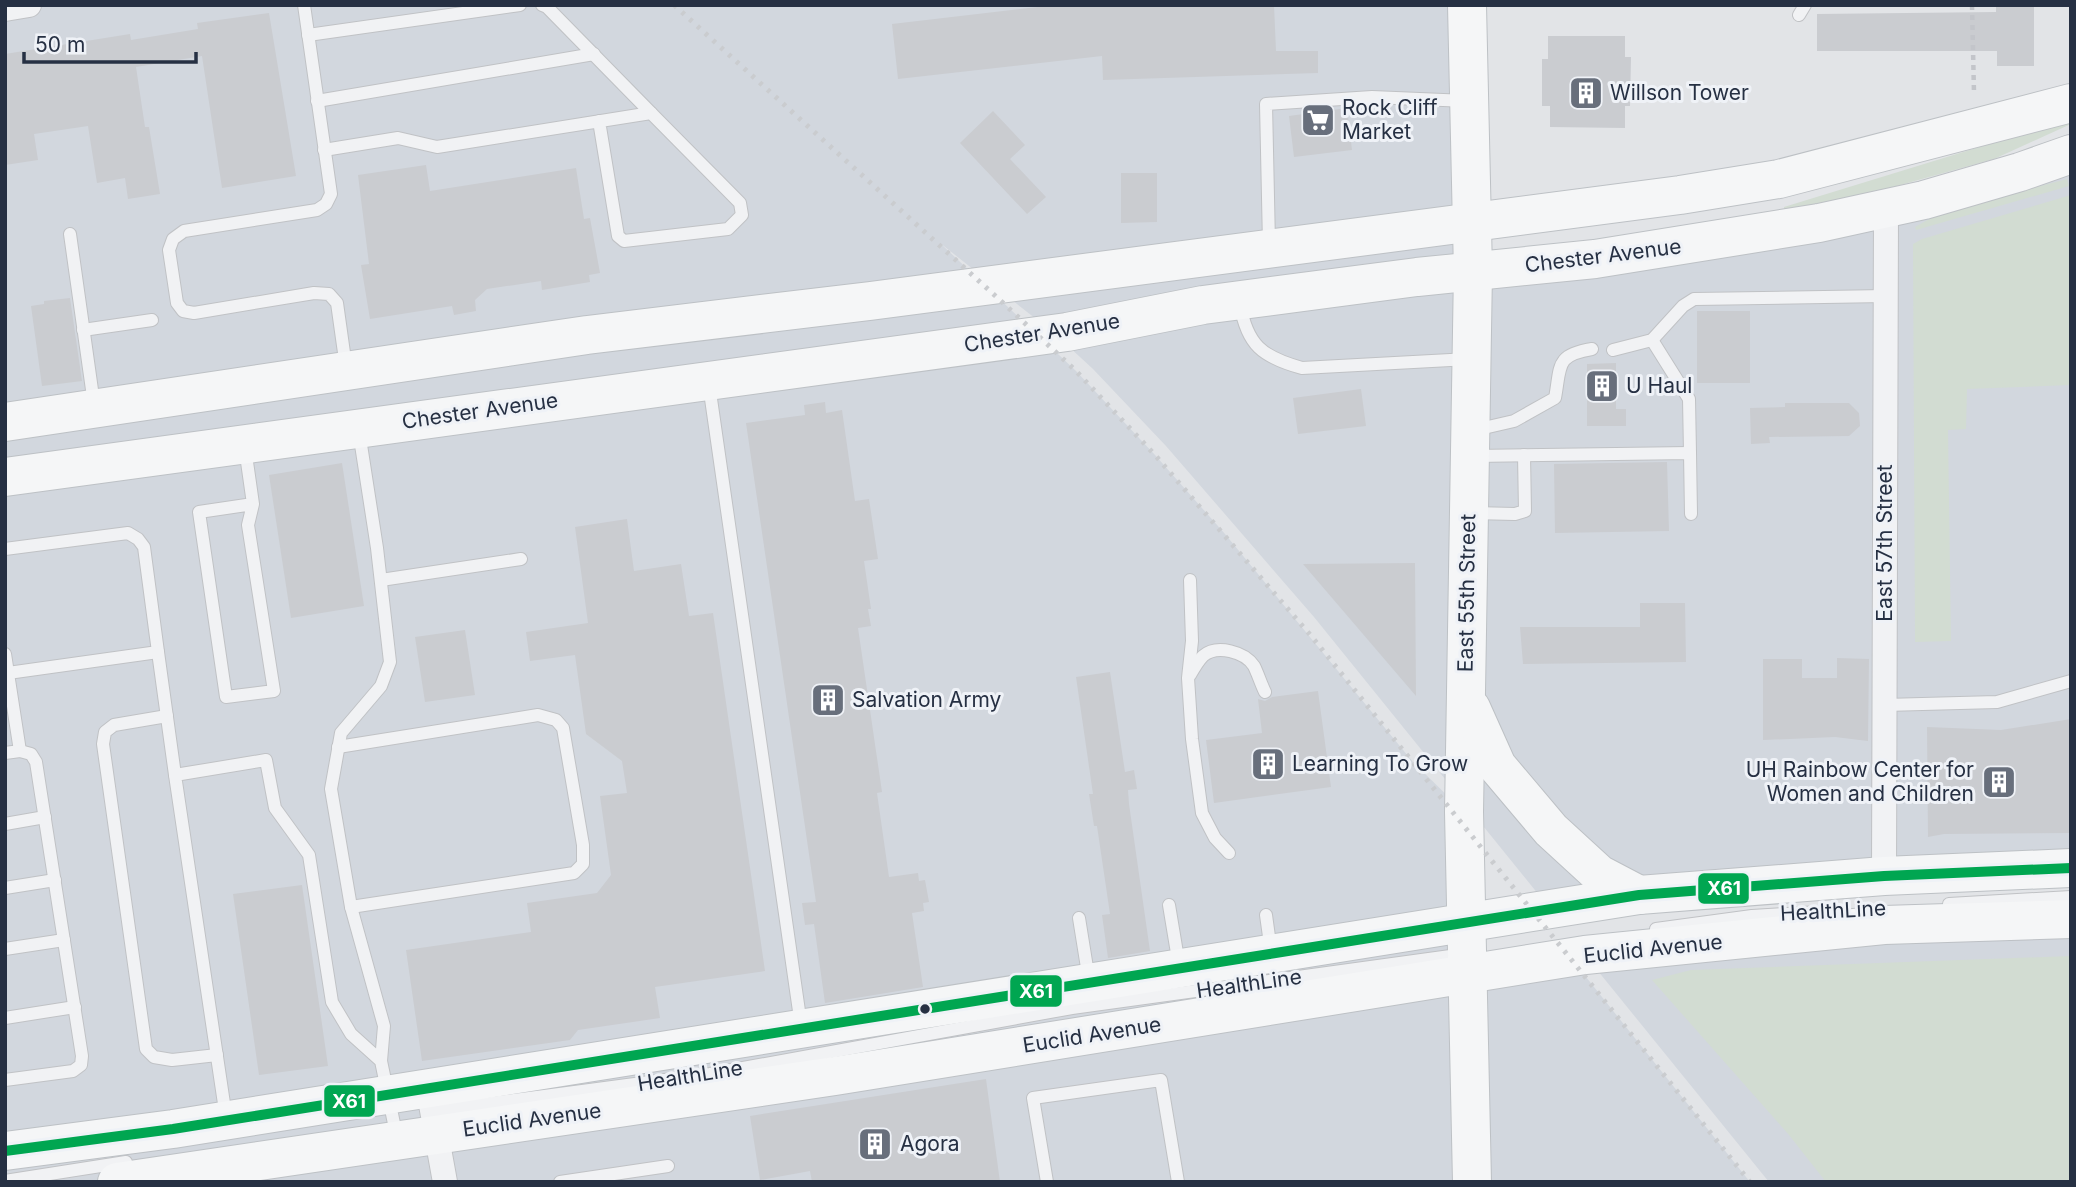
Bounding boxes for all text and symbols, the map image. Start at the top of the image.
scale bar [24,21,196,65]
text: 50 m [35,32,85,57]
building icon: Willson Tower [1567,74,1605,112]
place label: Willson Tower [1610,80,1749,105]
place label: Rock Cliff Market [1342,95,1438,144]
supermarket icon: Rock Cliff Market [1299,101,1337,139]
street label: Chester Avenue [1523,233,1683,278]
street label: Chester Avenue [962,308,1122,357]
building icon: U Haul [1583,367,1621,405]
place label: U Haul [1626,373,1692,398]
street label: Chester Avenue [400,387,560,434]
street label: East 57th Street [1872,464,1897,622]
street label: East 55th Street [1453,514,1480,672]
building icon: Salvation Army [809,681,847,719]
place label: Salvation Army [852,687,1002,712]
building icon: Learning To Grow [1249,745,1287,783]
place label: Learning To Grow [1292,751,1468,776]
place label: UH Rainbow Center for Women and Children [1746,757,1974,806]
building icon: UH Rainbow Center for Women and Children [1980,763,2018,801]
line badge: X61 [1697,872,1750,905]
text: X61 [1707,877,1741,900]
street label: HealthLine [1779,895,1887,926]
street label: Euclid Avenue [1582,929,1724,968]
street label: HealthLine [1195,964,1303,1003]
line badge: X61 [1009,974,1063,1008]
text: X61 [1019,980,1053,1003]
unlabelled marker [918,1002,932,1016]
street label: Euclid Avenue [1021,1011,1163,1058]
street label: HealthLine [636,1055,744,1096]
line badge: X61 [323,1084,376,1118]
text: X61 [332,1090,366,1113]
street label: Euclid Avenue [461,1097,603,1142]
building icon: Agora [856,1125,894,1163]
place label: Agora [900,1131,960,1156]

